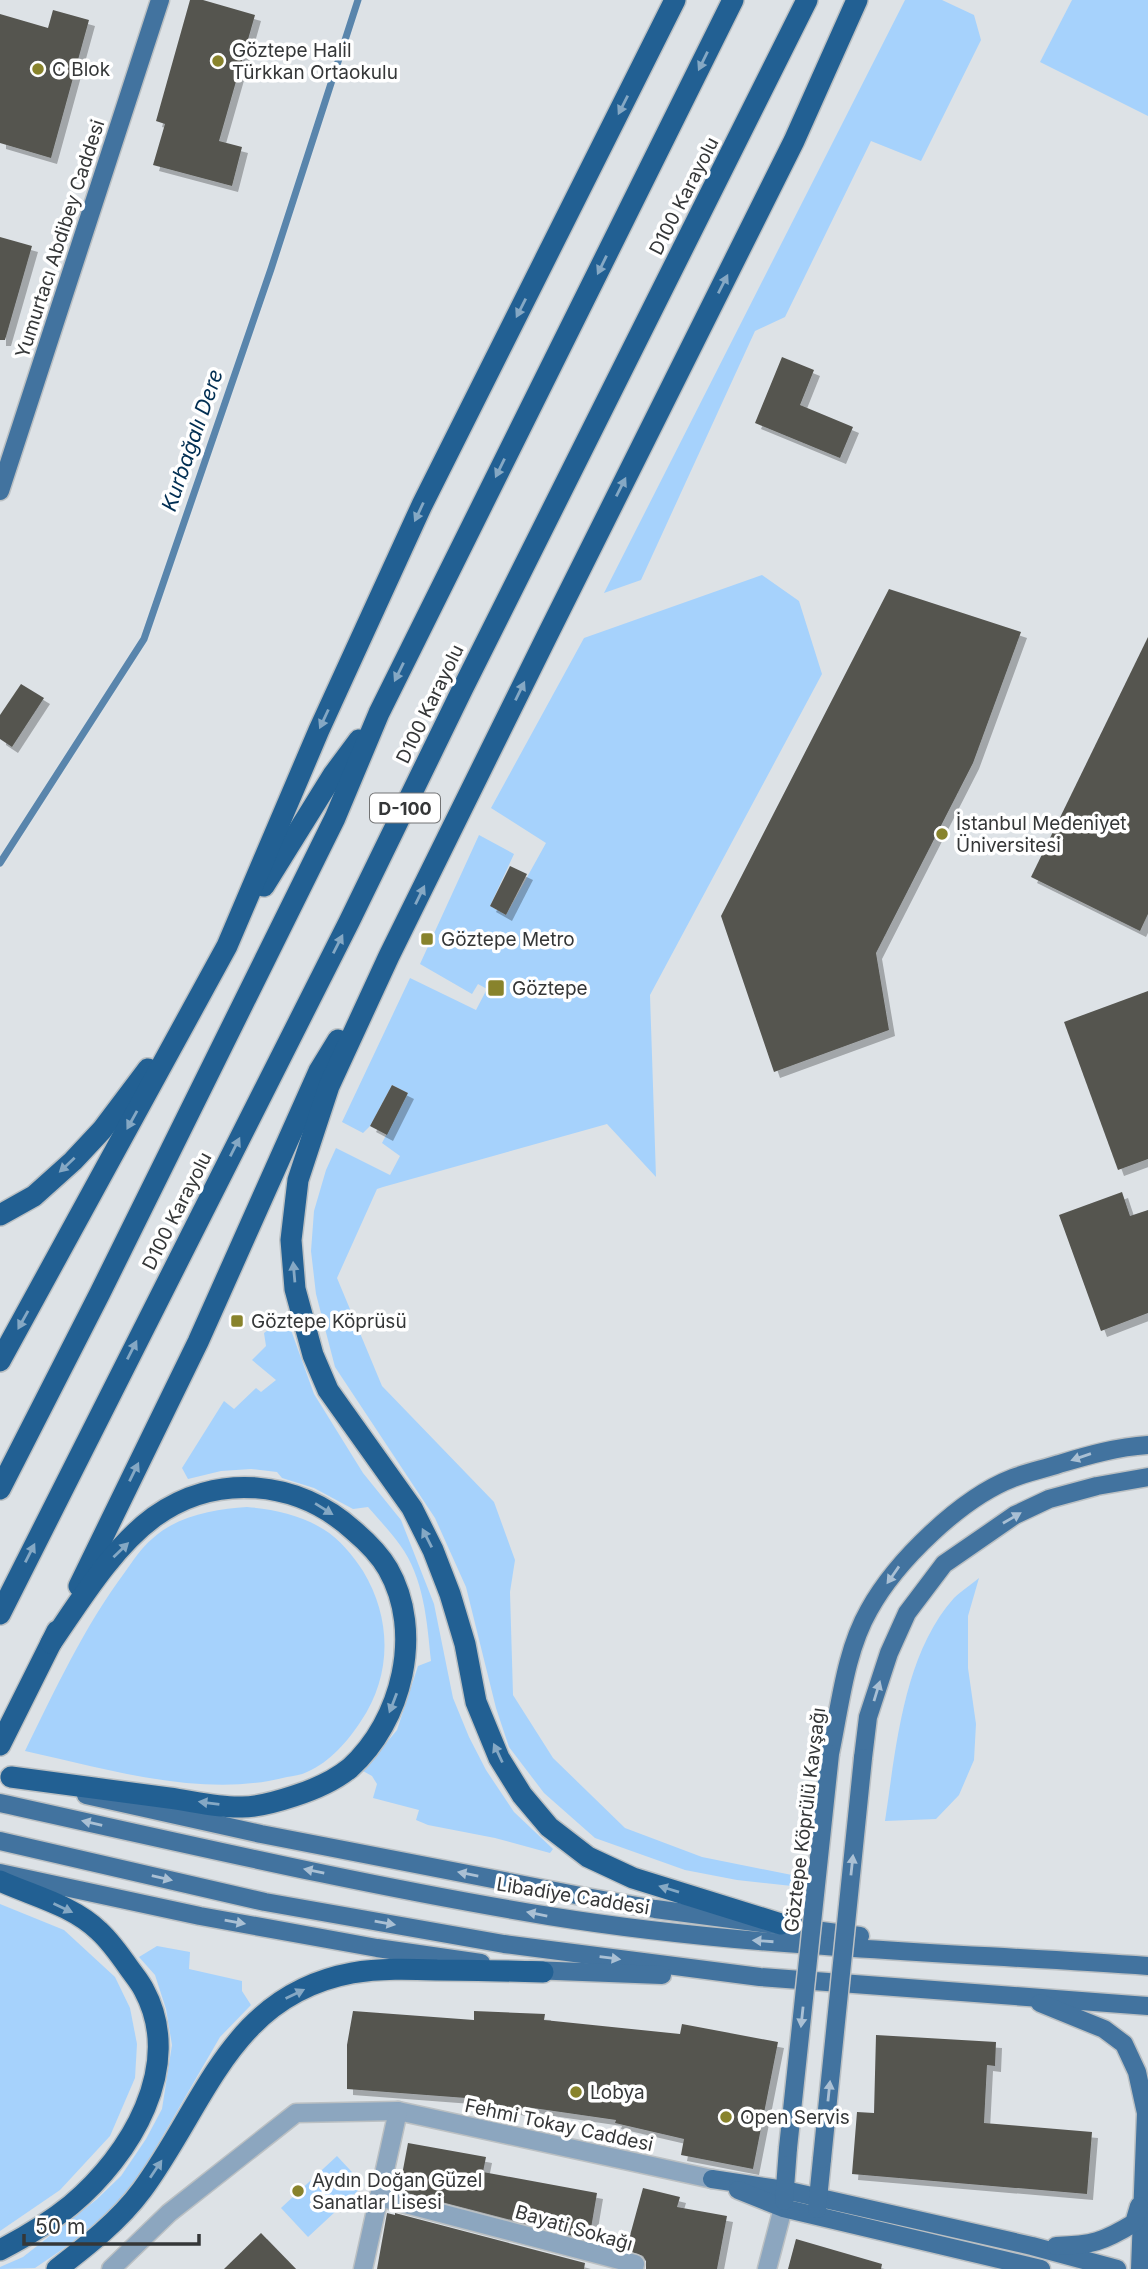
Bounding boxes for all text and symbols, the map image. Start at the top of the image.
place label: Göztepe Halil Türkkan Ortaokulu [232,39,398,84]
one-way arrow [697,51,709,71]
marker: Göztepe Halil Türkkan Ortaokulu [210,53,226,69]
place label: C Blok [52,58,111,81]
marker: C Blok [30,61,46,77]
one-way arrow [617,95,628,115]
street label: Yumurtacı Abdibey Caddesi [11,117,109,361]
street label: D100 Karayolu [644,133,724,259]
one-way arrow [596,255,607,275]
one-way arrow [718,274,729,294]
one-way arrow [515,298,526,318]
water label: Kurbağalı Dere [156,366,228,514]
one-way arrow [495,458,506,478]
one-way arrow [616,477,627,497]
one-way arrow [413,502,425,522]
street label: D100 Karayolu [391,641,469,767]
one-way arrow [393,662,404,682]
one-way arrow [514,681,526,701]
one-way arrow [319,709,330,729]
road number: D-100 [370,794,440,822]
place label: İstanbul Medeniyet Üniversitesi [956,812,1127,857]
marker: İstanbul Medeniyet Üniversitesi [934,826,950,842]
one-way arrow [414,885,425,905]
place label: Göztepe Metro [441,928,575,951]
marker: Göztepe Metro [419,931,435,947]
one-way arrow [332,934,343,954]
place label: Göztepe [512,977,588,1000]
marker: Göztepe [486,978,506,998]
one-way arrow [126,1111,138,1130]
one-way arrow [230,1137,241,1157]
street label: D100 Karayolu [137,1148,217,1274]
one-way arrow [59,1157,76,1174]
one-way arrow [288,1261,299,1283]
one-way arrow [17,1310,28,1330]
place label: Göztepe Köprüsü [251,1310,407,1333]
marker: Göztepe Köprüsü [229,1313,245,1329]
one-way arrow [127,1340,138,1360]
one-way arrow [1070,1452,1091,1463]
one-way arrow [128,1462,139,1482]
one-way arrow [315,1502,334,1515]
one-way arrow [1002,1512,1021,1524]
one-way arrow [421,1528,432,1548]
one-way arrow [112,1541,129,1558]
one-way arrow [25,1543,36,1563]
one-way arrow [886,1566,900,1584]
one-way arrow [872,1680,882,1701]
one-way arrow [387,1693,398,1714]
street label: Göztepe Köprülü Kavşağı [780,1706,830,1934]
one-way arrow [492,1743,504,1763]
one-way arrow [198,1798,220,1809]
one-way arrow [81,1817,103,1828]
one-way arrow [847,1853,858,1875]
one-way arrow [303,1865,325,1876]
one-way arrow [457,1868,479,1879]
one-way arrow [151,1873,173,1884]
street label: Libadiye Caddesi [495,1873,651,1919]
one-way arrow [659,1884,680,1894]
one-way arrow [53,1902,73,1913]
one-way arrow [526,1908,548,1919]
one-way arrow [224,1917,246,1928]
one-way arrow [374,1918,396,1929]
one-way arrow [752,1935,774,1946]
one-way arrow [599,1952,621,1963]
one-way arrow [285,1988,305,1999]
one-way arrow [796,2006,807,2028]
one-way arrow [824,2080,835,2102]
place label: Lobya [590,2081,645,2104]
marker: Lobya [568,2084,584,2100]
street label: Fehmi Tokay Caddesi [463,2094,655,2156]
place label: Open Servis [740,2106,850,2129]
marker: Open Servis [718,2109,734,2125]
one-way arrow [149,2160,163,2178]
place label: Aydın Doğan Güzel Sanatlar Lisesi [312,2169,482,2214]
marker: Aydın Doğan Güzel Sanatlar Lisesi [290,2183,306,2199]
street label: Bayati Sokağı [513,2200,635,2256]
scale bar [24,2202,200,2246]
text: 50 m [35,2214,85,2239]

